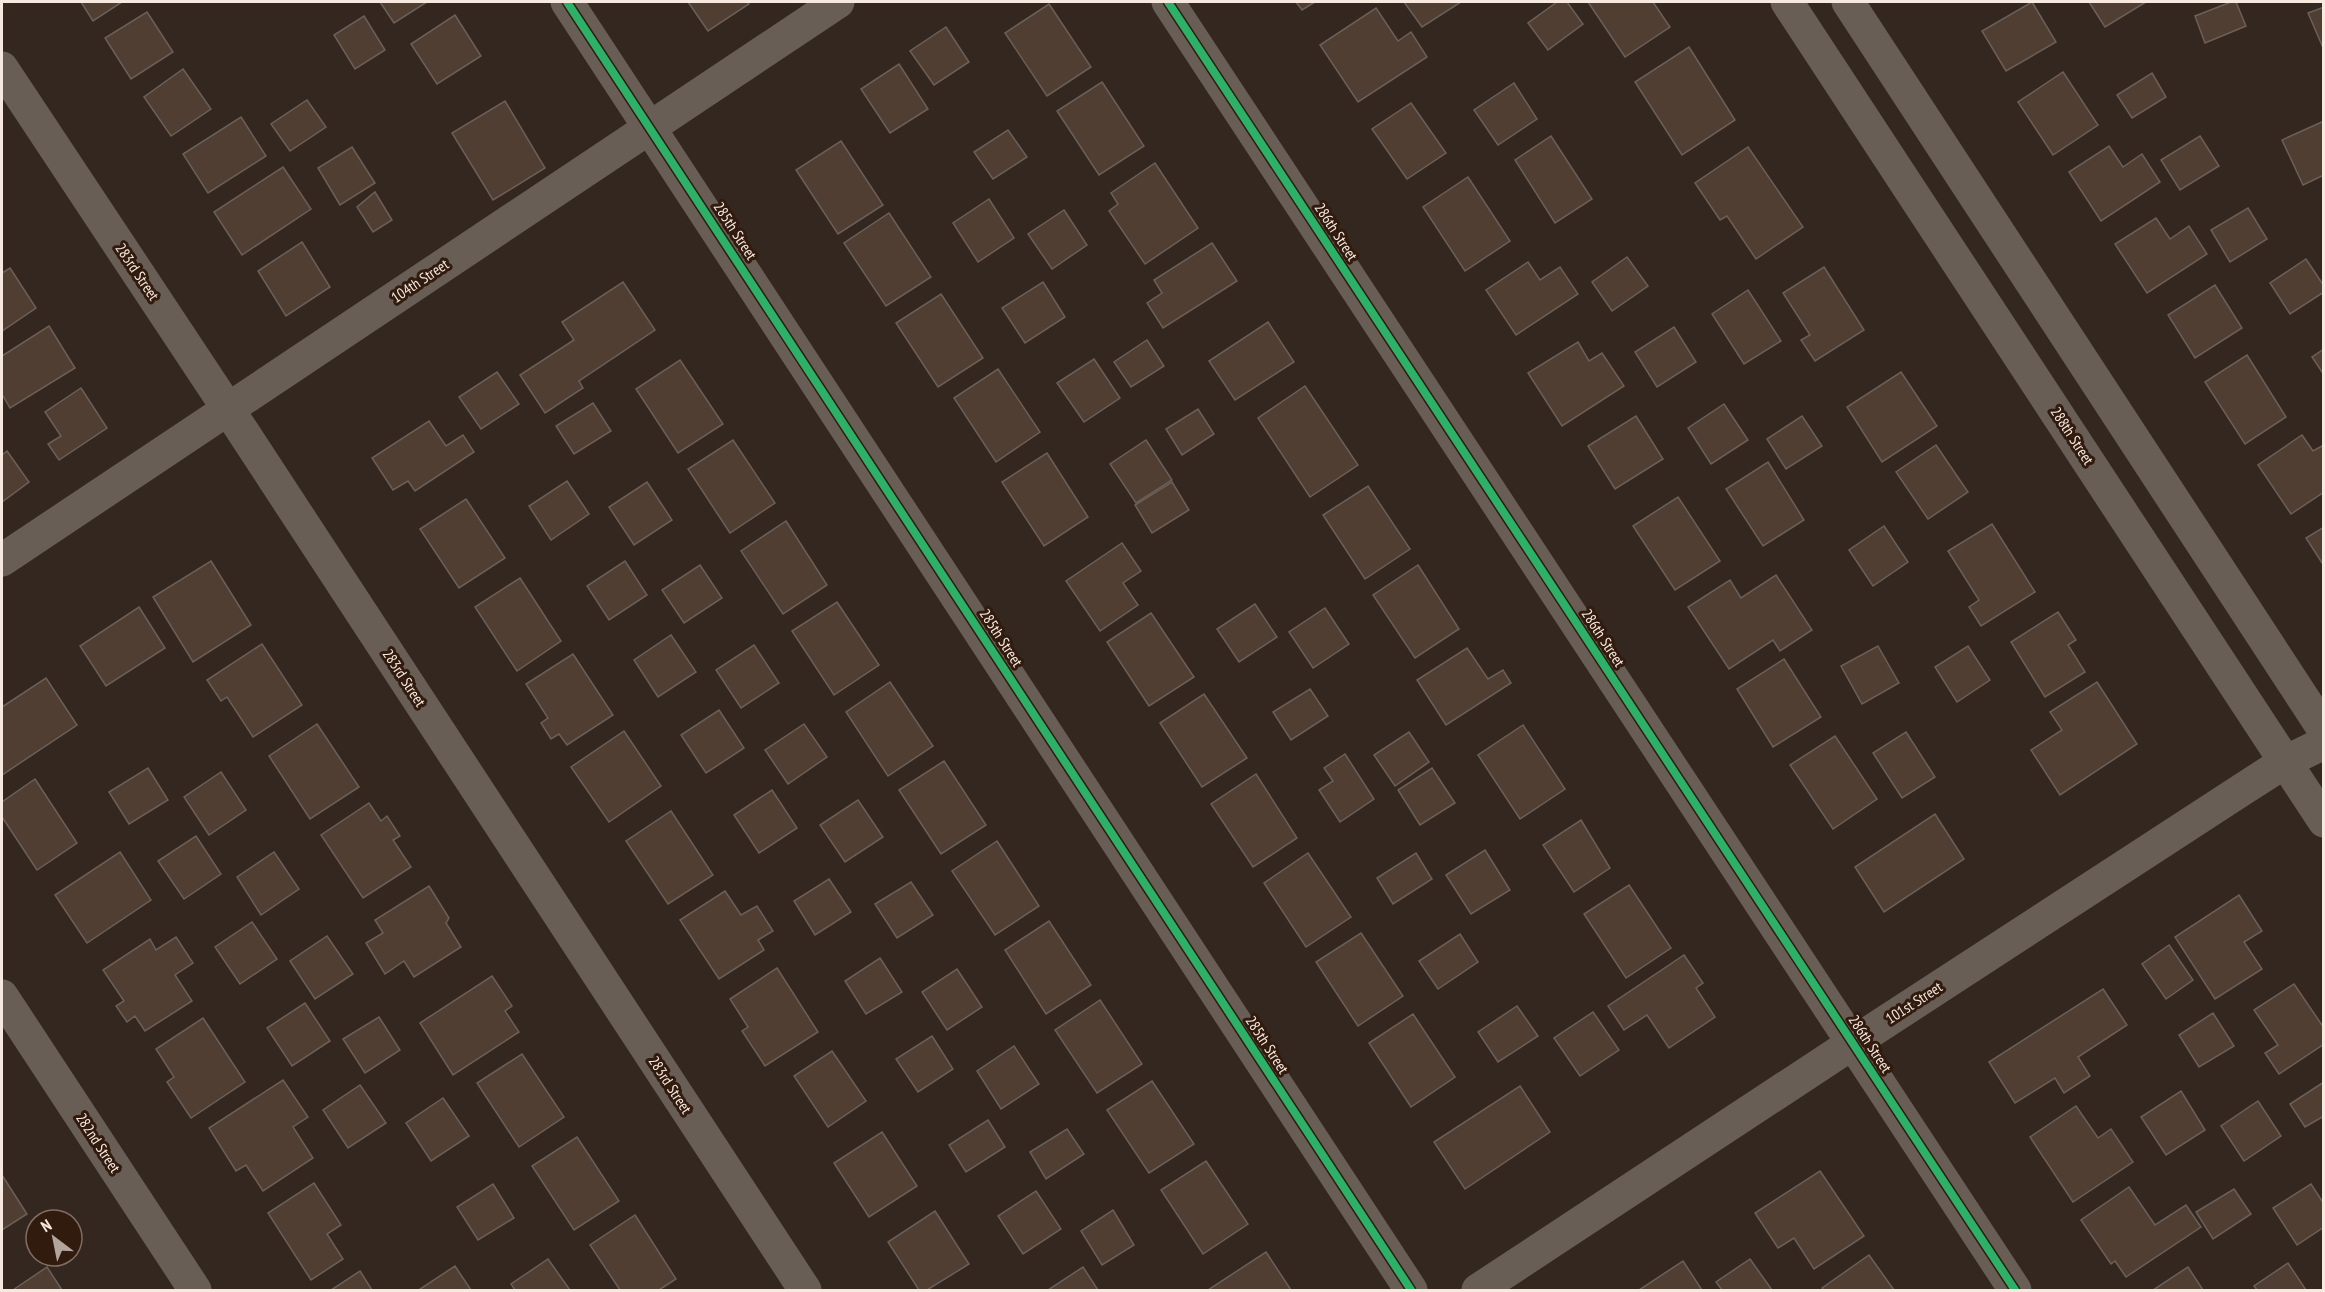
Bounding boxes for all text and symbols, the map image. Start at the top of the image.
street label: 285th Street [710,198,761,263]
street label: 286th Street [1311,199,1362,264]
street label: 283rd Street [111,239,163,304]
street label: 104th Street [387,254,452,307]
street label: 288th Street [2047,403,2098,468]
street label: 285th Street [976,605,1027,670]
street label: 286th Street [1578,605,1629,670]
street label: 283rd Street [379,645,430,710]
street label: 101st Street [1882,977,1946,1028]
street label: 286th Street [1845,1011,1896,1076]
street label: 285th Street [1242,1012,1293,1077]
street label: 283rd Street [645,1052,696,1117]
street label: 282nd Street [72,1109,125,1176]
north arrow [24,1208,84,1268]
text: N [37,1215,55,1236]

